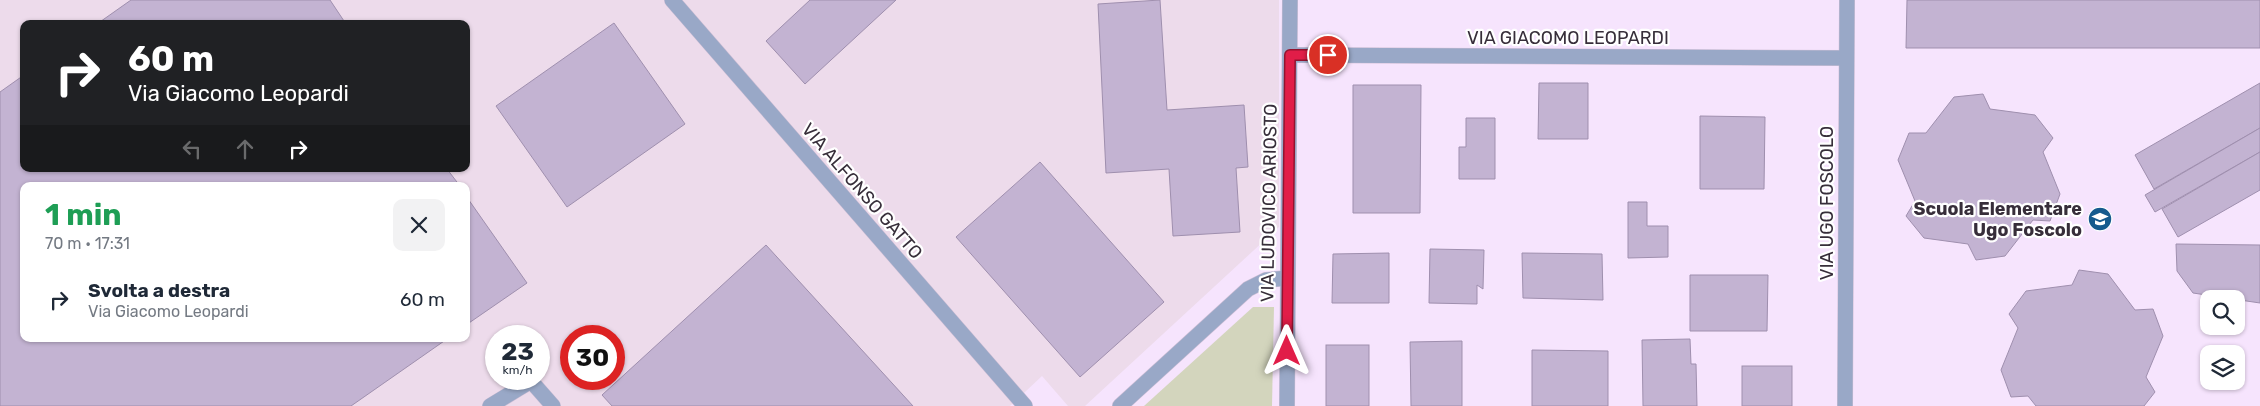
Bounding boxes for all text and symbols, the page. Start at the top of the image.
street label: VIA GIACOMO LEOPARDI [1467,27,1669,49]
pin [1307,34,1349,76]
text: 60 m [128,38,214,80]
icon: right [45,40,110,105]
icon: arrive [1314,41,1342,69]
text: Via Giacomo Leopardi [128,80,349,107]
street label: VIA LUDOVICO ARIOSTO [1256,104,1282,302]
street label: VIA ALFONSO GATTO [797,119,927,263]
street label: VIA UGO FOSCOLO [1816,126,1838,280]
icon: left [178,135,206,163]
icon: ahead [231,135,259,163]
icon: right [284,135,312,163]
text: 1 min [45,197,122,233]
place label: Scuola Elementare Ugo Foscolo [1914,198,2082,241]
button: close [393,199,445,251]
school or university icon: Scuola Elementare Ugo Foscolo [2087,206,2113,232]
text: 70 m · 17:31 [45,234,130,253]
text: Svolta a destra [88,279,230,302]
icon: right [45,286,73,314]
text: 60 m [400,288,445,311]
map controls [2200,290,2245,390]
button: search [2200,290,2245,335]
text: Via Giacomo Leopardi [88,302,249,321]
position arrow [1260,324,1312,376]
speed limit sign: 30 [560,325,625,390]
text: 23 [501,337,534,366]
button: layers [2200,345,2245,390]
text: km/h [503,363,532,377]

